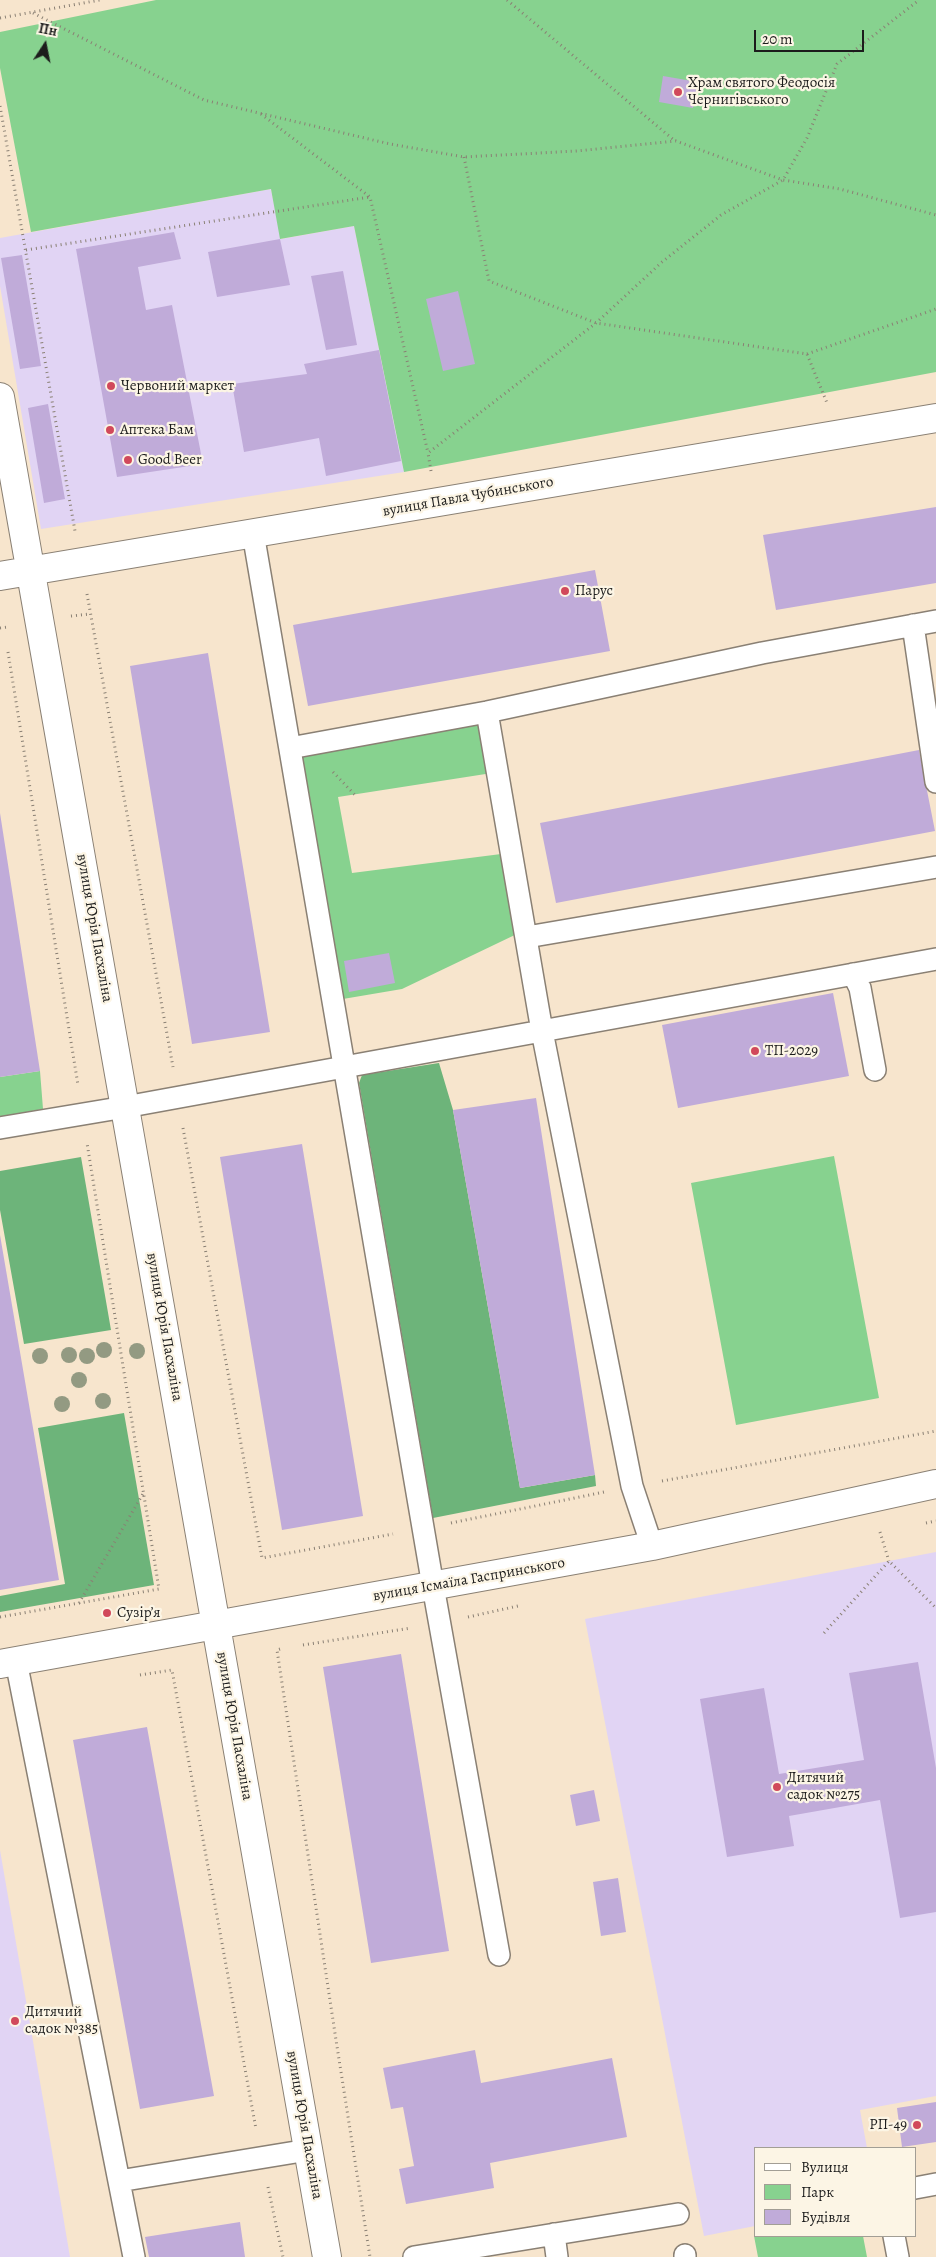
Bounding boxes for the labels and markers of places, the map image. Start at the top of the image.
place label: Храм святого Феодосія Чернигівського [688,74,835,109]
marker: Храм святого Феодосія Чернигівського [672,86,684,98]
place label: Червоний маркет [121,377,234,395]
marker: Червоний маркет [105,380,117,392]
place label: Аптека Бам [120,421,194,439]
marker: Аптека Бам [104,424,116,436]
place label: Good Beer [138,451,202,469]
marker: Good Beer [122,454,134,466]
place label: Парус [575,582,613,600]
marker: Парус [559,585,571,597]
place label: ТП-2029 [765,1042,818,1060]
marker: ТП-2029 [749,1045,761,1057]
place label: Сузір’я [117,1604,161,1622]
marker: Сузір’я [101,1607,113,1619]
place label: Дитячий садок №275 [787,1769,860,1804]
marker: Дитячий садок №275 [771,1781,783,1793]
place label: Дитячий садок №385 [25,2003,98,2038]
marker: Дитячий садок №385 [9,2015,21,2027]
place label: РП-49 [869,2116,907,2134]
marker: РП-49 [911,2119,923,2131]

